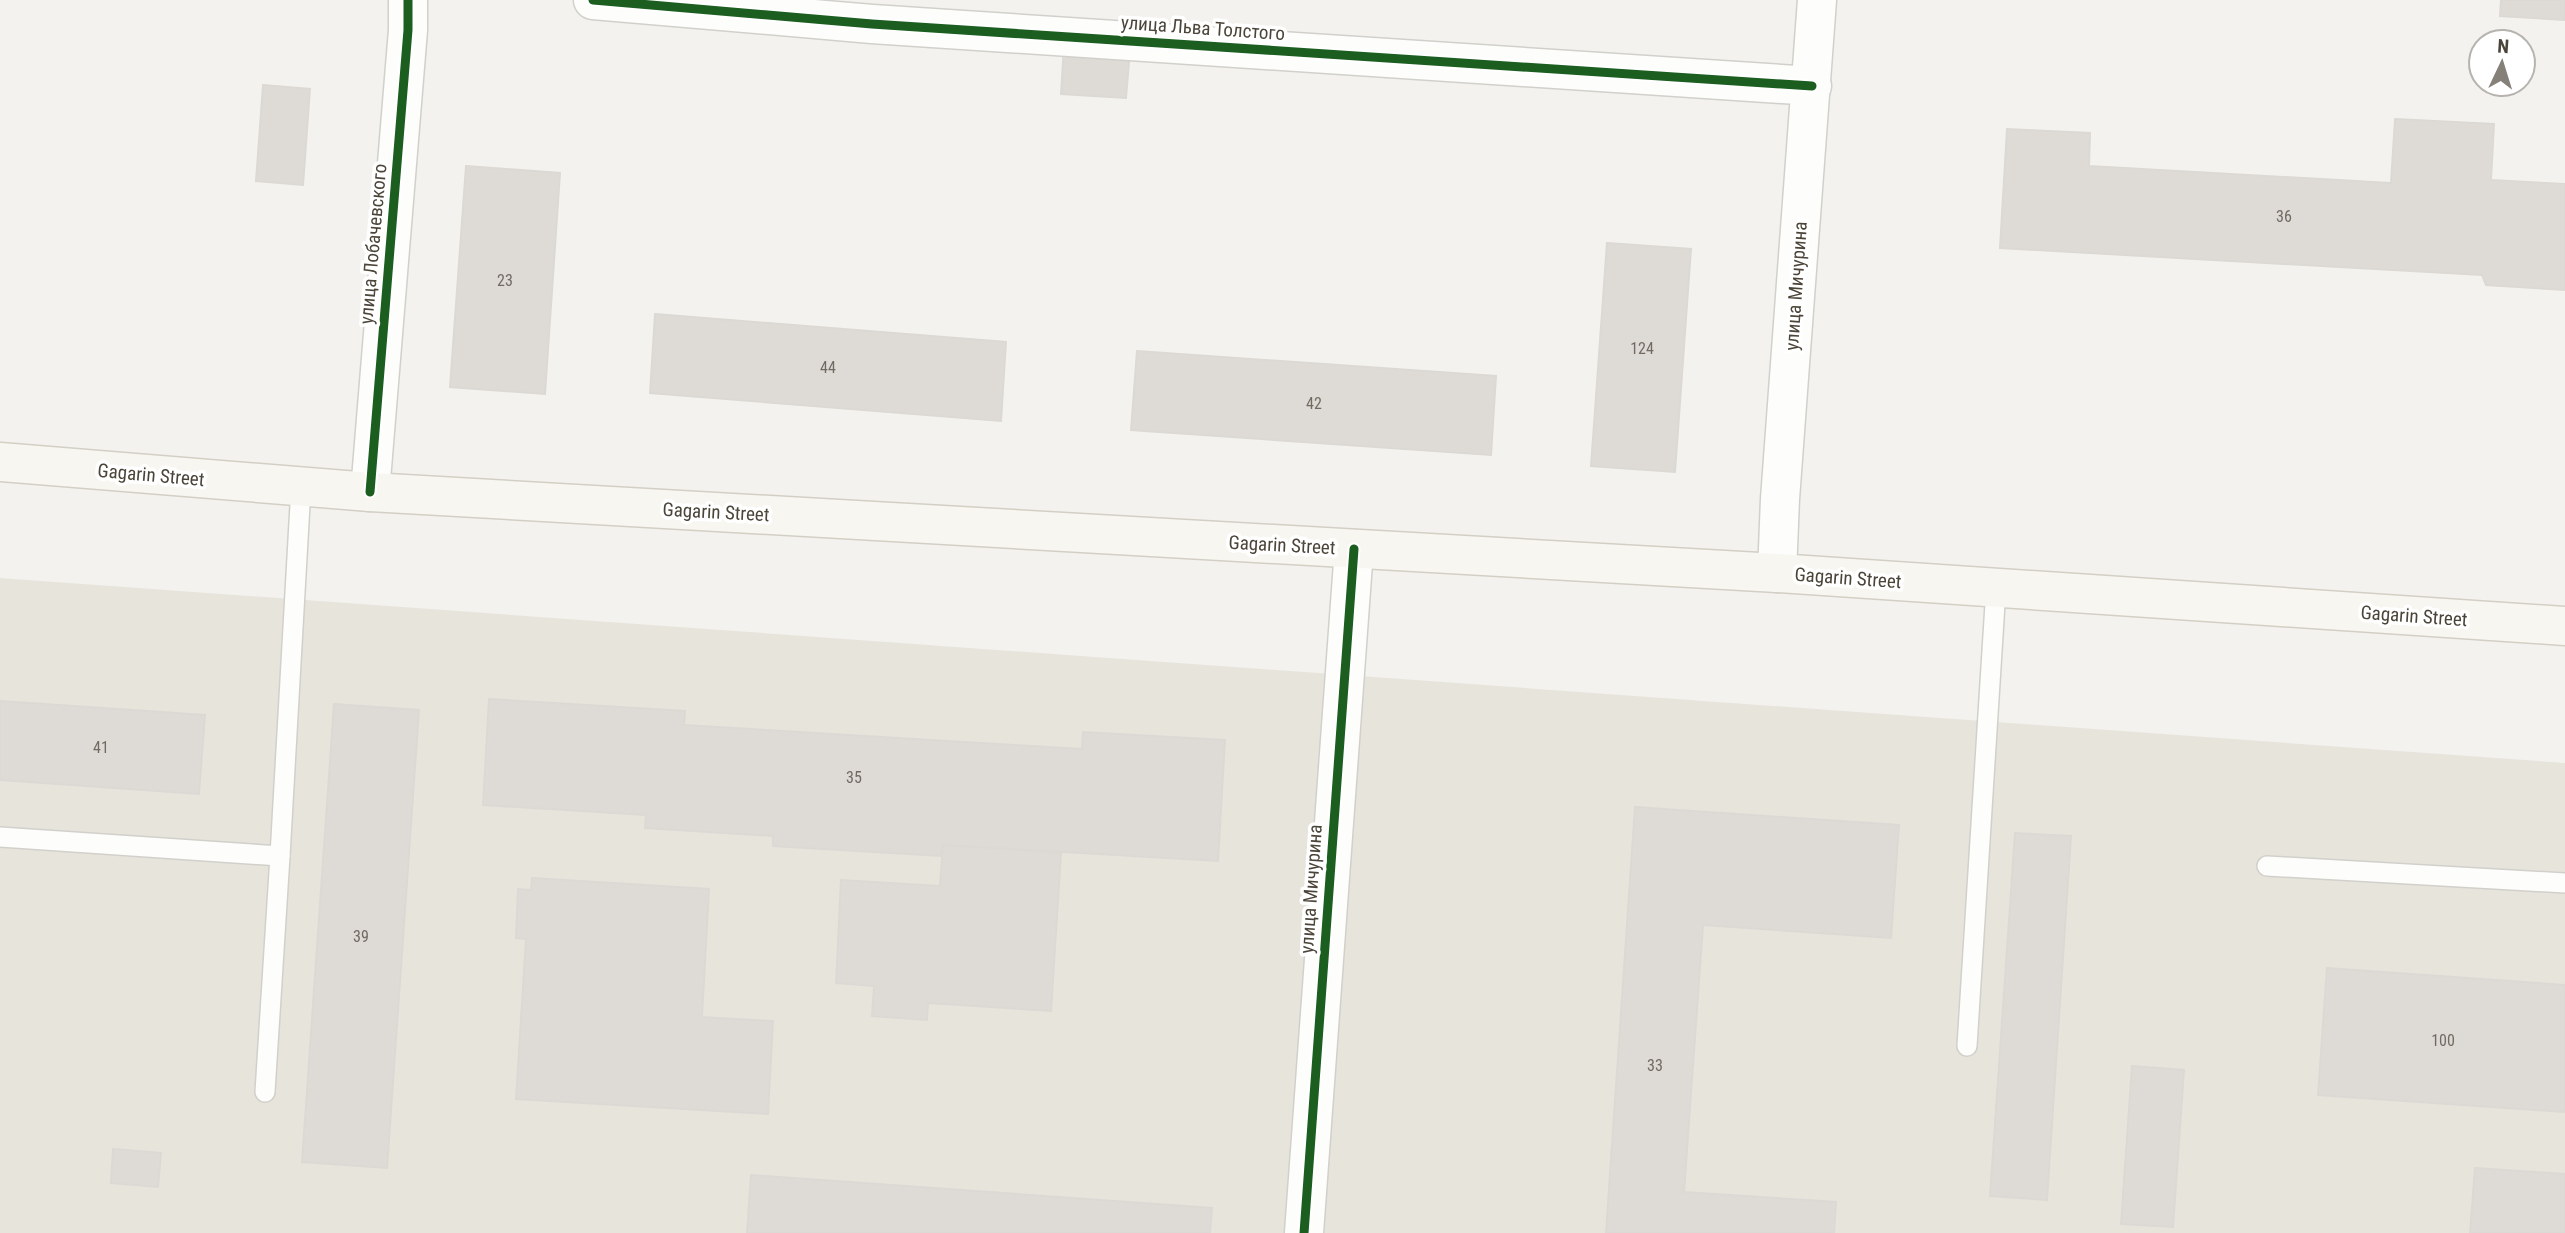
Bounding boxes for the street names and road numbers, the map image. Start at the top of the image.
street label: улица Льва Толстого [1120,11,1286,45]
street label: улица Лобачевского [355,163,391,325]
street label: улица Мичурина [1780,221,1812,351]
street label: Gagarin Street [97,459,205,491]
street label: Gagarin Street [662,498,770,526]
street label: Gagarin Street [1228,531,1336,559]
street label: Gagarin Street [1794,563,1902,593]
street label: Gagarin Street [2360,601,2468,631]
street label: улица Мичурина [1295,824,1327,954]

